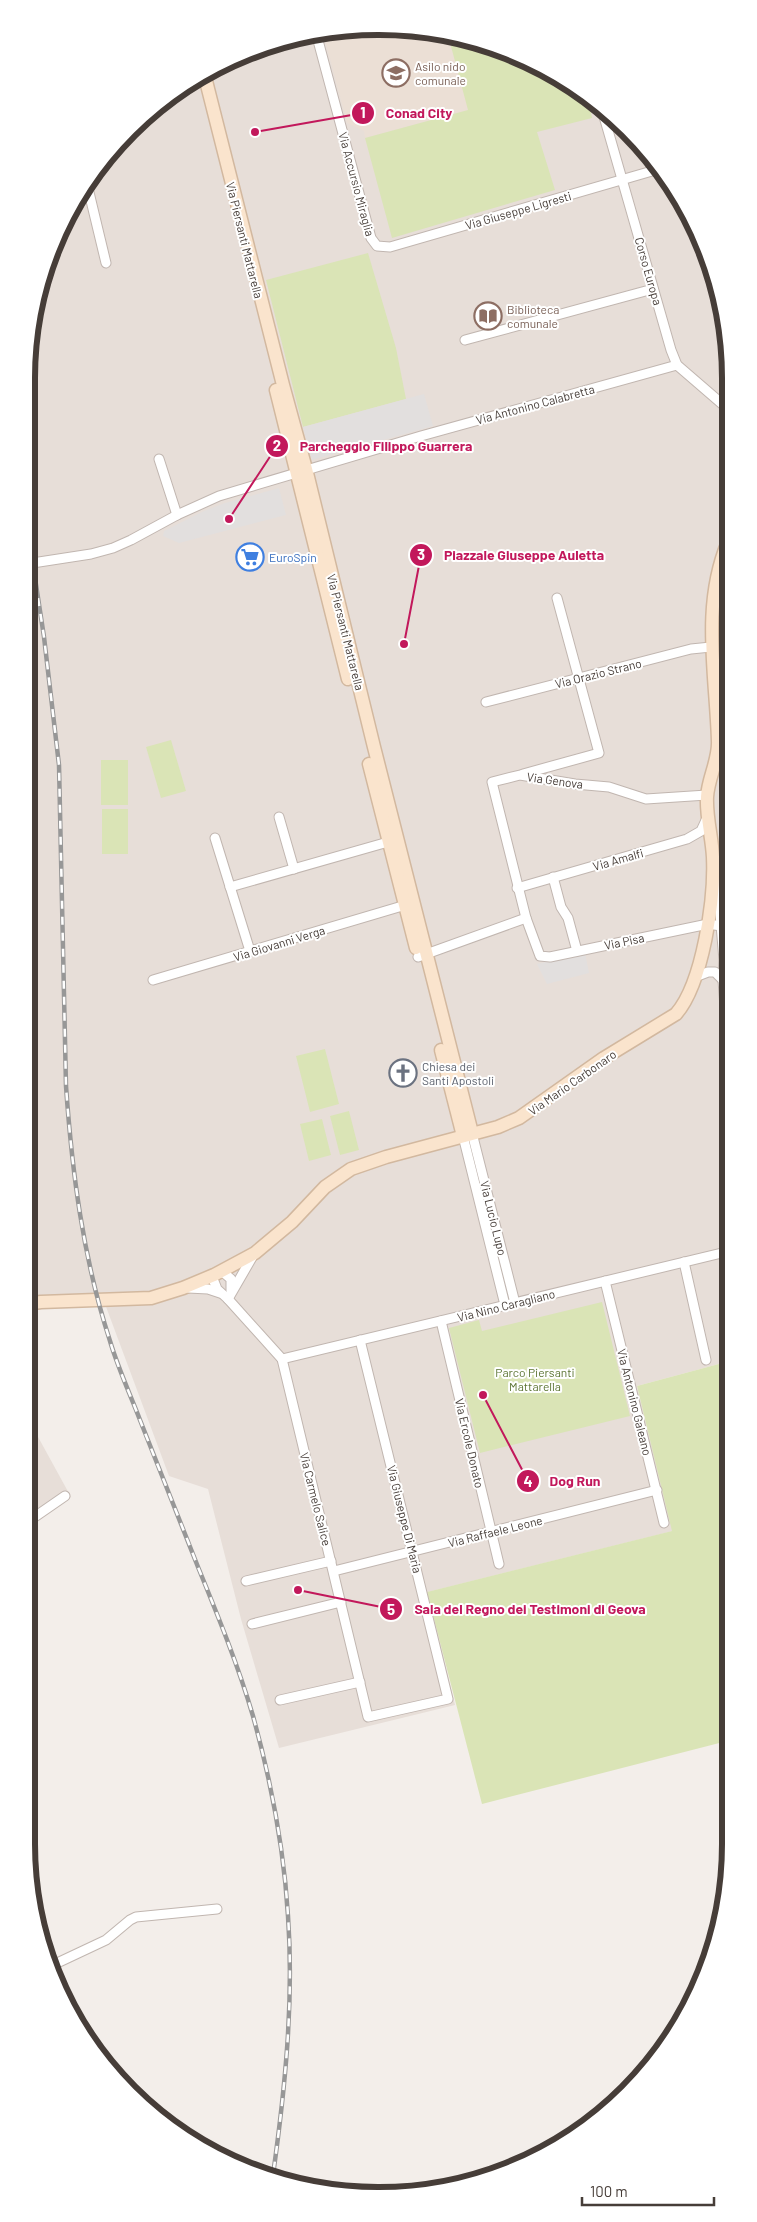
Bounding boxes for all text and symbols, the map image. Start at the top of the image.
school or university icon: Asilo nido comunale [381,58,411,88]
place label: Asilo nido comunale [415,59,466,87]
callout: Conad City [351,99,462,128]
text: 1 [360,103,366,121]
text: Conad City [386,104,452,121]
street label: Via Accursio Miraglia [336,130,378,238]
street label: Via Piersanti Mattarella [224,180,266,300]
street label: Via Giuseppe Ligresti [463,188,573,232]
street label: Corso Europa [633,235,665,307]
library icon: Biblioteca comunale [473,301,503,331]
place label: Biblioteca comunale [507,302,559,330]
street label: Via Antonino Calabretta [474,381,596,427]
callout: Parcheggio Filippo Guarrera [265,431,482,460]
text: 2 [273,436,281,454]
text: Parcheggio Filippo Guarrera [300,437,472,454]
callout: Piazzale Giuseppe Auletta [409,540,614,569]
supermarket icon: EuroSpin [235,542,265,572]
text: 3 [417,545,425,563]
text: Piazzale Giuseppe Auletta [444,546,604,563]
place label: EuroSpin [269,550,317,564]
street label: Via Piersanti Mattarella [325,572,367,692]
street label: Via Orazio Strano [553,655,643,691]
street label: Via Genova [526,769,584,791]
street label: Via Amalfi [591,845,645,873]
street label: Via Giovanni Verga [231,922,327,964]
street label: Via Pisa [603,930,645,952]
street label: Via Mario Carbonaro [525,1046,619,1118]
church icon: Chiesa dei Santi Apostoli [388,1058,418,1088]
place label: Chiesa dei Santi Apostoli [422,1059,494,1087]
street label: Via Lucio Lupo [478,1179,510,1257]
street label: Via Nino Caragliano [456,1286,556,1324]
street label: Via Antonino Galeano [615,1347,655,1457]
park label: Parco Piersanti Mattarella [495,1365,575,1393]
street label: Via Ercole Donato [453,1397,487,1489]
street label: Via Carmelo Salice [298,1451,334,1547]
street label: Via Giuseppe Di Maria [385,1464,425,1574]
callout: Dog Run [515,1467,611,1496]
text: 4 [523,1472,533,1490]
text: Dog Run [550,1472,600,1489]
street label: Via Raffaele Leone [446,1512,544,1550]
callout: Sala del Regno dei Testimoni di Geova [379,1595,655,1624]
text: 5 [387,1600,395,1618]
text: Sala del Regno dei Testimoni di Geova [414,1600,646,1617]
scale bar [582,2174,714,2206]
text: 100 m [590,2182,628,2200]

